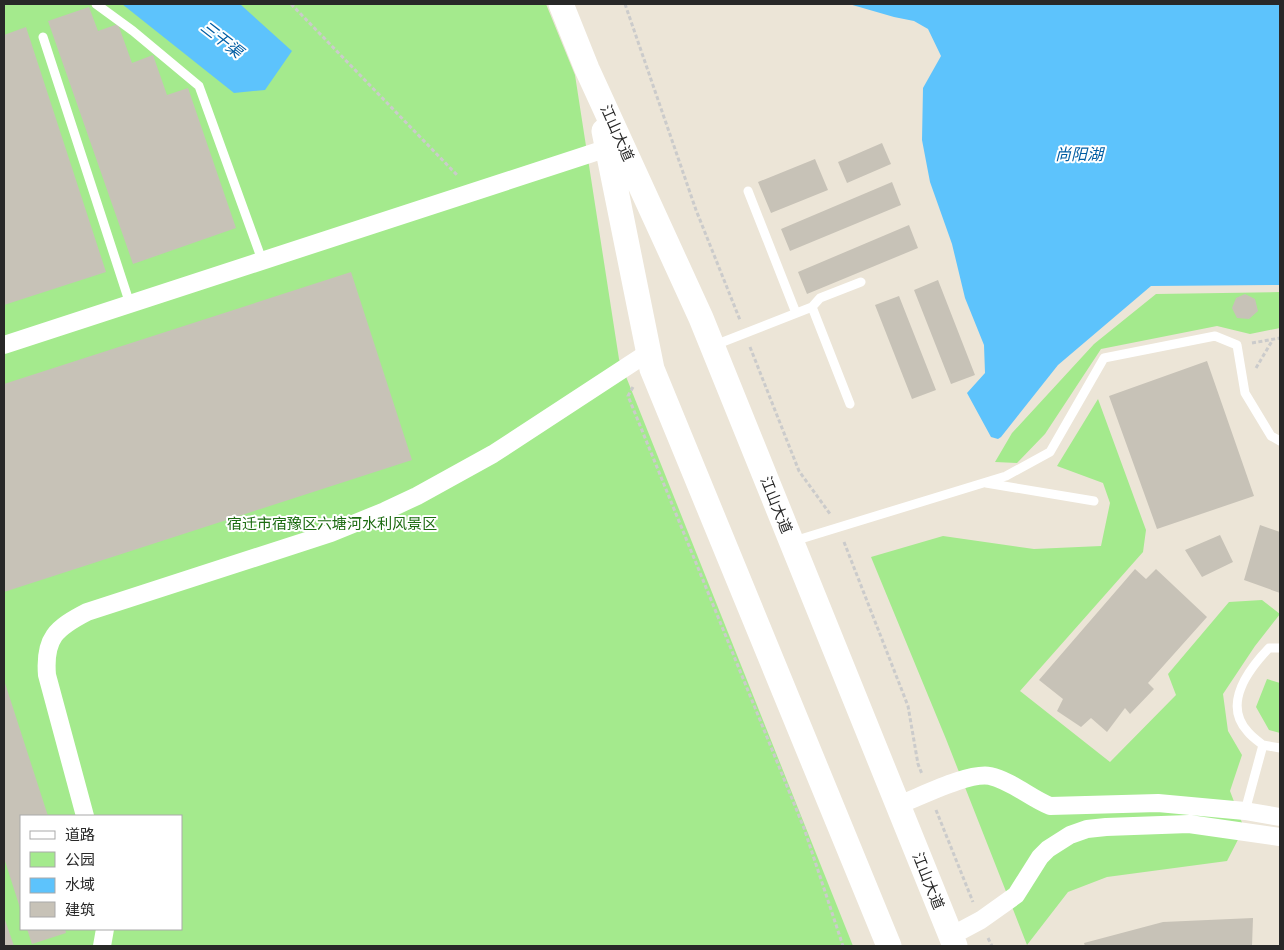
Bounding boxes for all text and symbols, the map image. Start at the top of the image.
water label: 三干渠 [197,16,249,63]
street label: 江山大道 [597,102,638,164]
water label: 尚阳湖 [1055,144,1106,164]
street label: 江山大道 [756,473,797,536]
park label: 宿迁市宿豫区六塘河水利风景区 [227,514,437,533]
legend [20,815,182,930]
text: 道路 [65,825,95,844]
street label: 江山大道 [908,849,949,912]
text: 公园 [65,850,95,869]
text: 水域 [65,875,95,894]
text: 建筑 [65,900,95,919]

